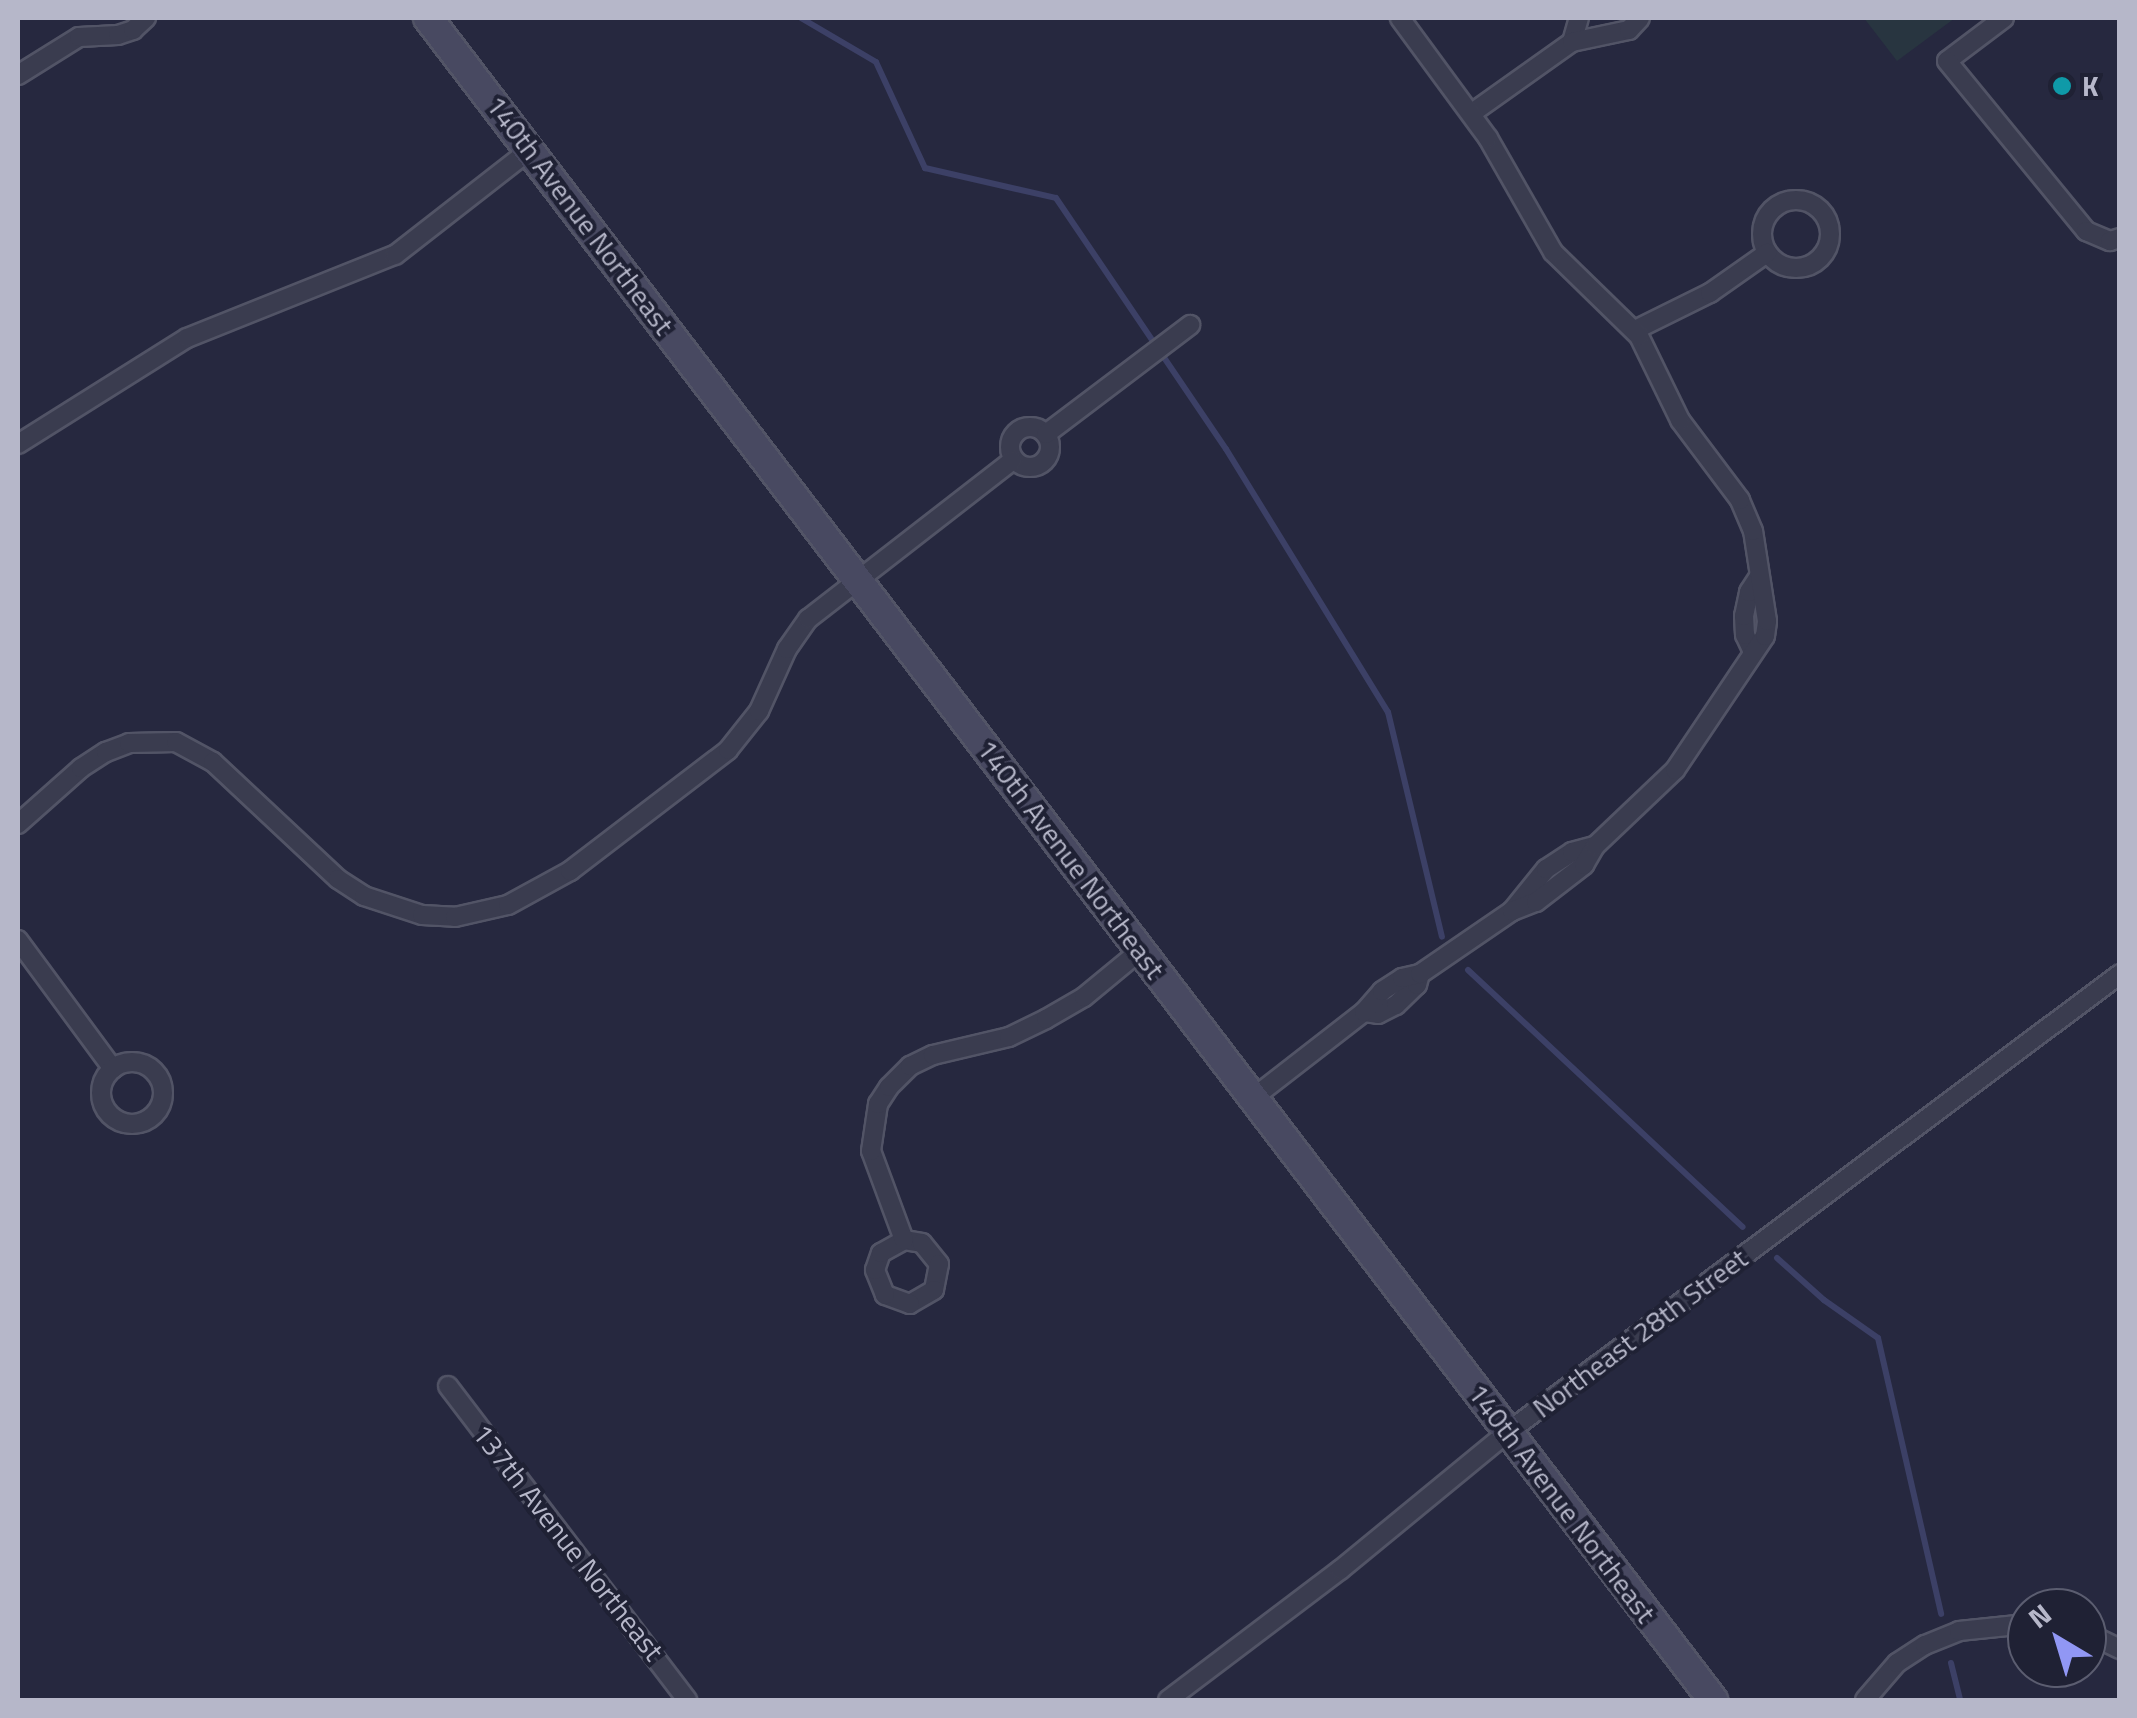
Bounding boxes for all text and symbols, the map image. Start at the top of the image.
place label: K [2082,69,2099,103]
marker: K [2051,75,2073,97]
street label: 140th Avenue Northeast [479,89,681,341]
street label: 140th Avenue Northeast [970,733,1172,985]
street label: Northeast 28th Street [1526,1241,1754,1425]
street label: 140th Avenue Northeast [1461,1377,1663,1629]
street label: 137th Avenue Northeast [465,1417,671,1667]
north arrow [2007,1588,2107,1688]
text: N [2019,1593,2060,1638]

